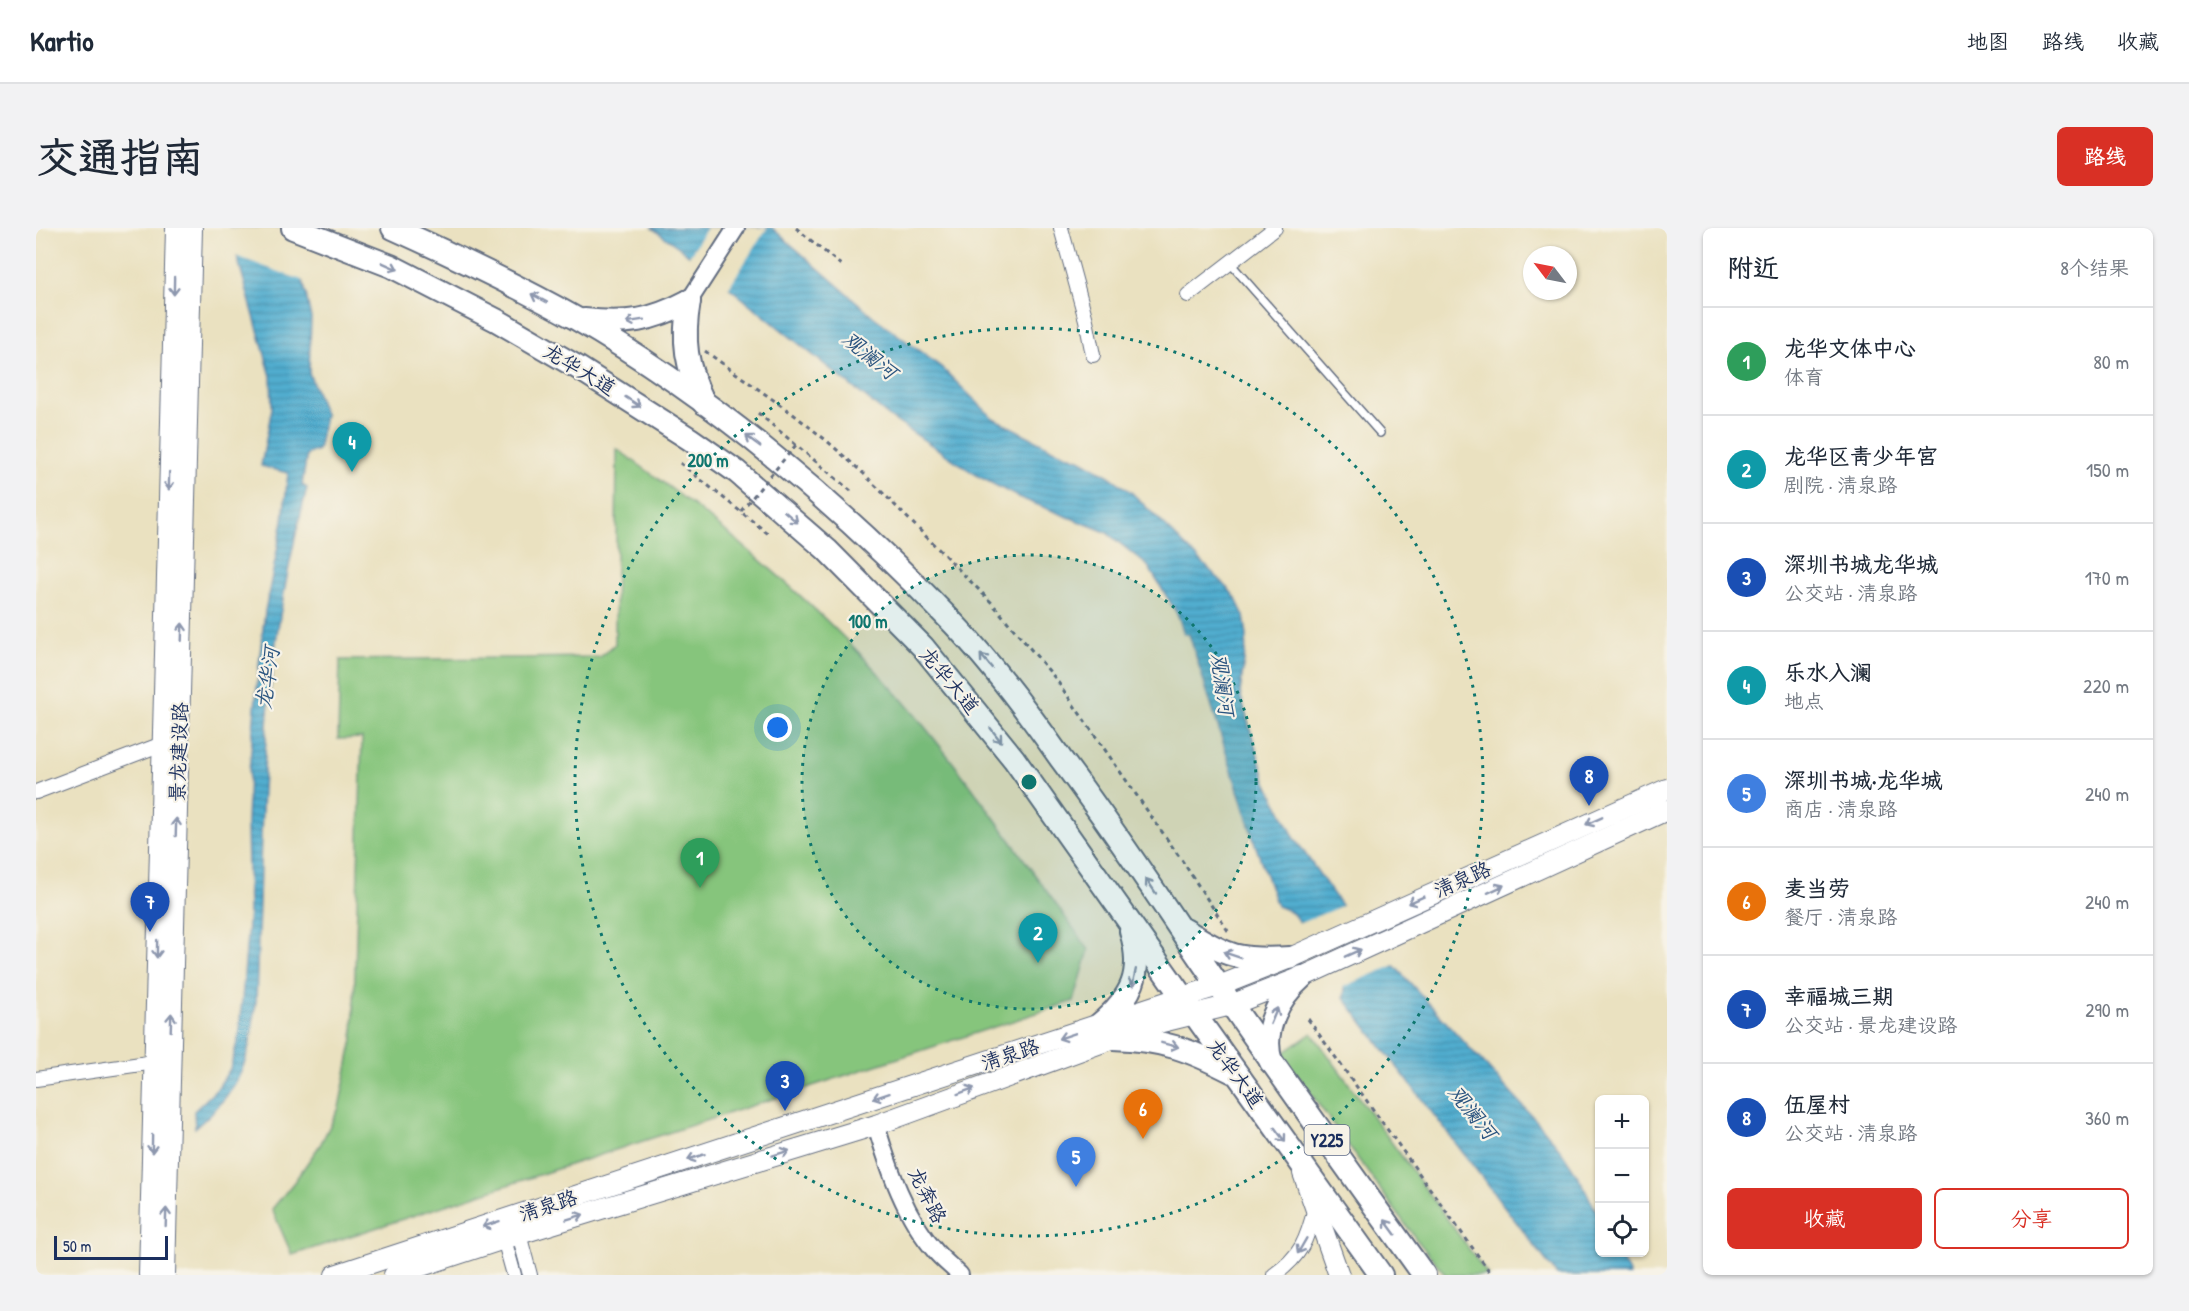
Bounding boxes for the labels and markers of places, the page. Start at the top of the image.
pin: 4 [332,422,372,472]
pin: 8 [1570,756,1608,806]
centre of rings [1019,772,1039,792]
pin: 1 [680,838,720,888]
pin: 7 [130,882,170,932]
pin: 2 [1018,914,1058,963]
pin: 3 [766,1062,804,1111]
pin: 6 [1124,1090,1162,1139]
pin: 5 [1056,1138,1096,1187]

